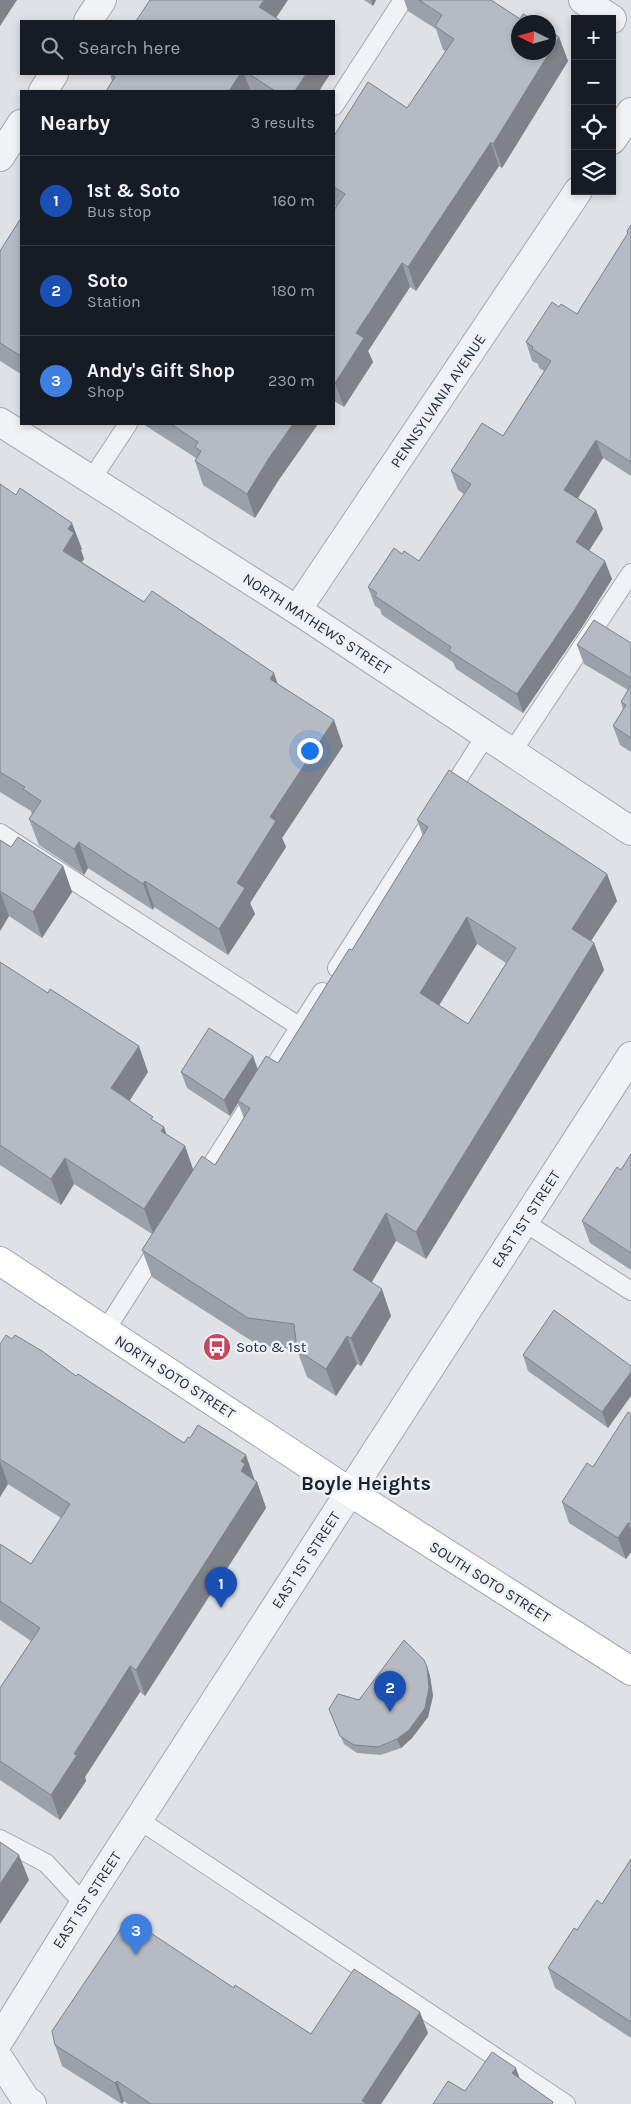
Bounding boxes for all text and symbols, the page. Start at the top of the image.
north arrow [511,15,556,60]
map controls [571,15,616,195]
button: + [571,15,616,60]
search box [20,20,335,75]
icon: search [38,34,66,62]
text: Search here [78,37,180,59]
button: − [571,60,616,105]
button: locate [571,105,616,150]
text: Nearby [40,111,110,135]
text: 3 results [251,113,315,132]
button: layers [571,150,616,195]
text: 1st & Soto [87,180,180,202]
text: 1 [53,191,59,210]
text: 160 m [272,191,315,210]
text: Bus stop [87,202,151,221]
text: Soto [87,270,128,292]
text: 2 [51,281,61,300]
text: 180 m [272,281,315,300]
text: Station [87,292,141,311]
street label: PENNSYLVANIA AVENUE [387,331,489,471]
text: Andy's Gift Shop [87,360,235,382]
text: 3 [51,371,61,390]
text: 230 m [268,371,315,390]
text: Shop [87,382,124,401]
street label: NORTH MATHEWS STREET [240,569,395,679]
your location [297,738,323,764]
street label: EAST 1ST STREET [488,1167,564,1271]
street label: NORTH SOTO STREET [111,1331,239,1423]
bus stop icon: Soto & 1st [202,1332,232,1362]
place label: Soto & 1st [236,1338,307,1356]
district label: Boyle Heights [301,1472,431,1495]
street label: EAST 1ST STREET [268,1508,344,1612]
street label: SOUTH SOTO STREET [426,1537,554,1627]
pin: 1 [205,1567,237,1608]
pin: 2 [374,1671,406,1712]
street label: EAST 1ST STREET [49,1848,125,1952]
pin: 3 [120,1914,152,1955]

